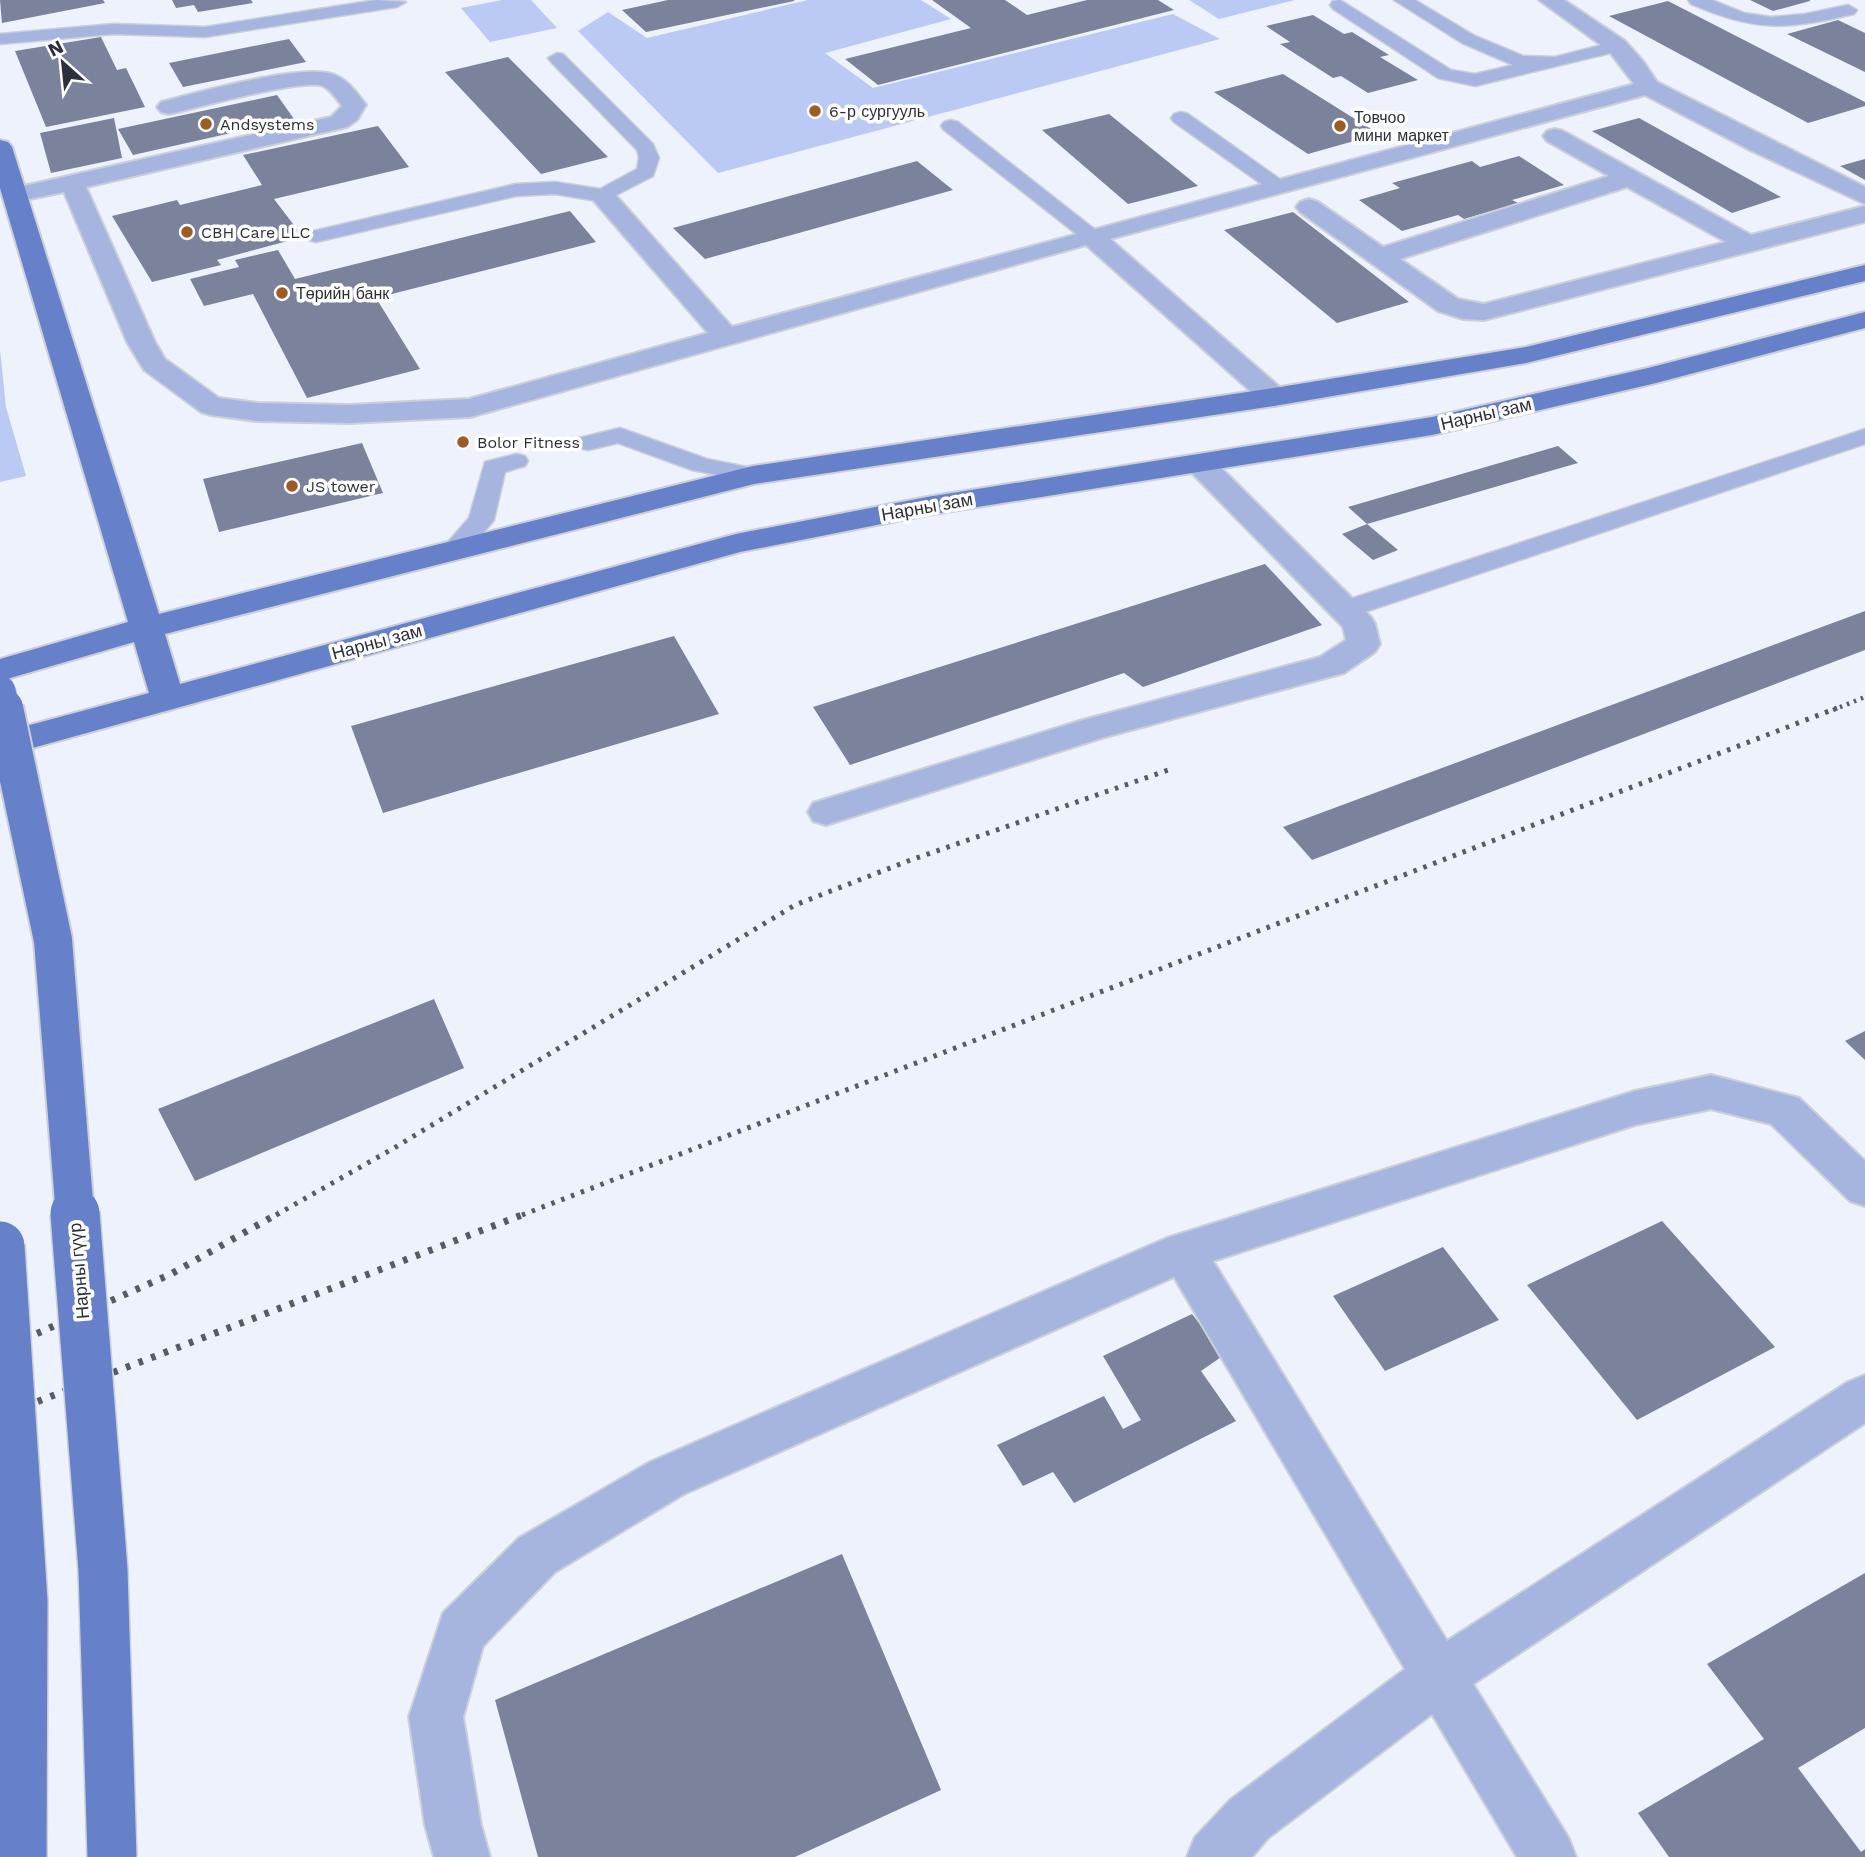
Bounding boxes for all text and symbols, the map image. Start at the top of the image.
north arrow [28,28,98,98]
text: N [44,35,67,62]
place label: 6-р сургууль [829,102,925,121]
marker: 6-р сургууль [807,103,823,119]
place label: Товчоо мини маркет [1354,108,1450,145]
place label: Andsystems [220,115,315,134]
marker: Andsystems [198,116,214,132]
marker: Товчоо мини маркет [1332,118,1348,134]
place label: CBH Care LLC [201,223,310,242]
marker: CBH Care LLC [179,224,195,240]
place label: Төрийн банк [296,284,390,303]
marker: Төрийн банк [274,285,290,301]
street label: Нарны зам [1438,393,1533,434]
place label: Bolor Fitness [477,433,580,452]
marker: Bolor Fitness [455,434,471,450]
place label: JS tower [306,477,376,496]
marker: JS tower [284,478,300,494]
street label: Нарны зам [879,488,974,525]
street label: Нарны зам [329,619,424,664]
street label: Нарны гүүр [64,1222,93,1320]

